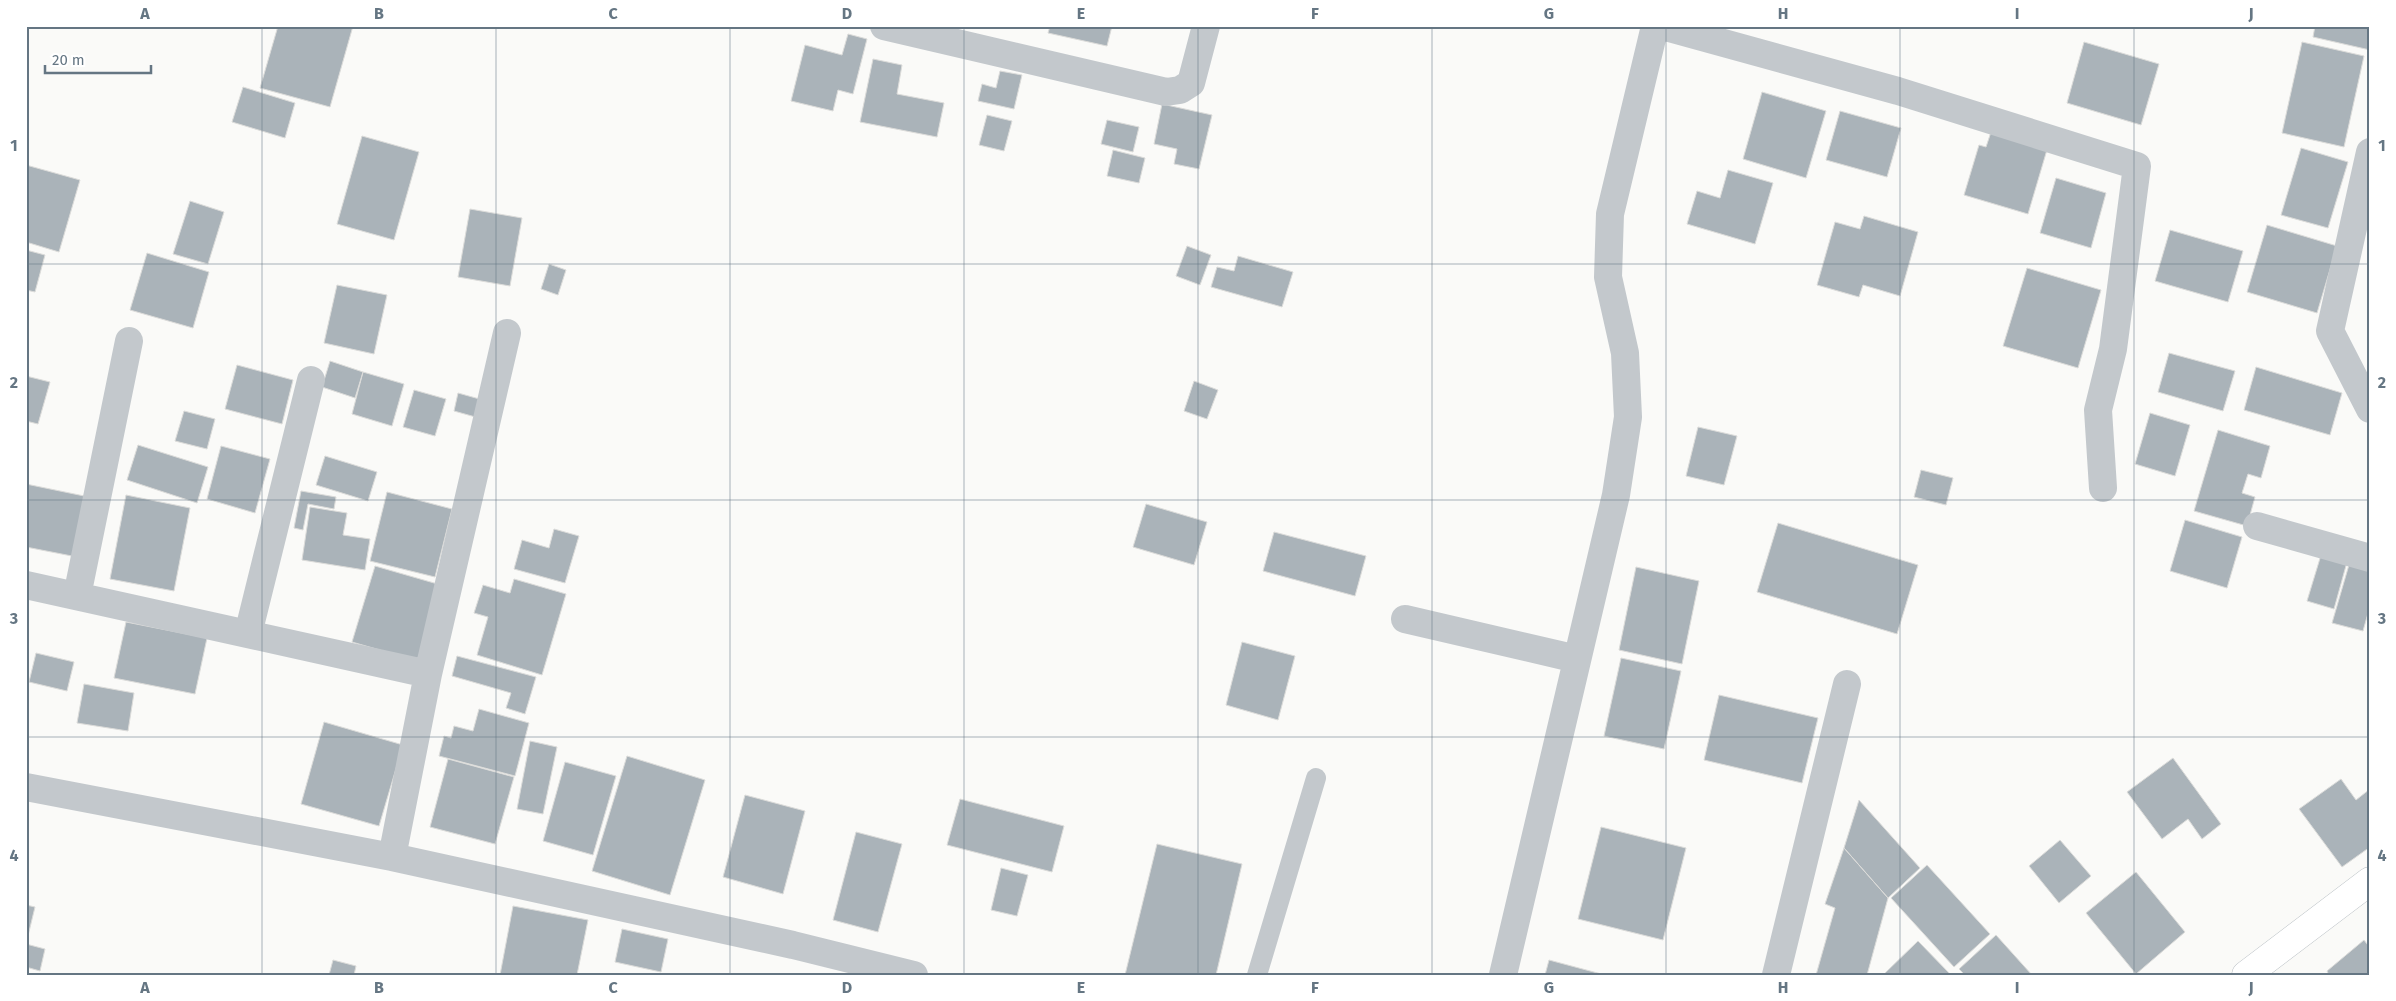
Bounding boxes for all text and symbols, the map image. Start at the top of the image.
text: A [139,4,150,23]
text: B [374,4,384,23]
text: C [608,4,618,23]
text: D [842,4,852,23]
text: E [1077,4,1085,23]
text: F [1311,4,1319,23]
text: G [1544,4,1554,23]
text: H [1778,4,1788,23]
text: I [2015,4,2019,23]
text: J [2247,4,2254,23]
scale bar [45,42,151,74]
text: 20 m [52,51,85,69]
text: 1 [10,136,18,155]
text: 1 [2378,136,2386,155]
text: 2 [10,373,18,392]
text: 2 [2378,373,2386,392]
text: 3 [9,609,18,628]
text: 3 [2377,609,2386,628]
text: 4 [9,846,19,865]
text: 4 [2377,846,2387,865]
text: A [139,978,150,997]
text: B [374,978,384,997]
text: C [608,978,618,997]
text: D [842,978,852,997]
text: E [1077,978,1085,997]
text: F [1311,978,1319,997]
text: G [1544,978,1554,997]
text: H [1778,978,1788,997]
text: I [2015,978,2019,997]
text: J [2247,978,2254,997]

